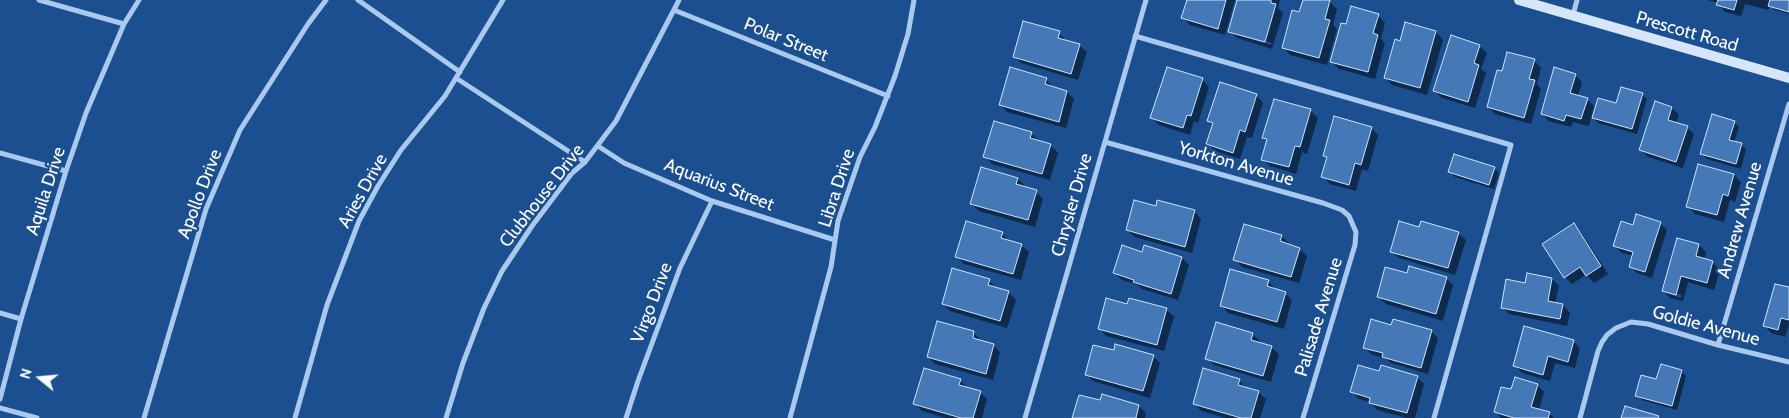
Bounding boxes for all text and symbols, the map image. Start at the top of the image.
street label: Prescott Road [1633,7,1741,57]
street label: Polar Street [741,13,831,67]
street label: Yorkton Avenue [1176,137,1296,191]
street label: Clubhouse Drive [495,140,589,252]
street label: Aquila Drive [22,144,70,238]
street label: Apollo Drive [173,146,227,242]
street label: Libra Drive [814,146,860,230]
street label: Aries Drive [334,150,392,232]
street label: Chrysler Drive [1047,151,1097,259]
street label: Aquarius Street [661,154,777,216]
street label: Andrew Avenue [1713,159,1767,281]
street label: Palisade Avenue [1291,255,1347,379]
street label: Virgo Drive [627,260,677,346]
street label: Goldie Avenue [1650,301,1762,351]
north arrow [15,353,65,403]
text: N [16,366,36,381]

